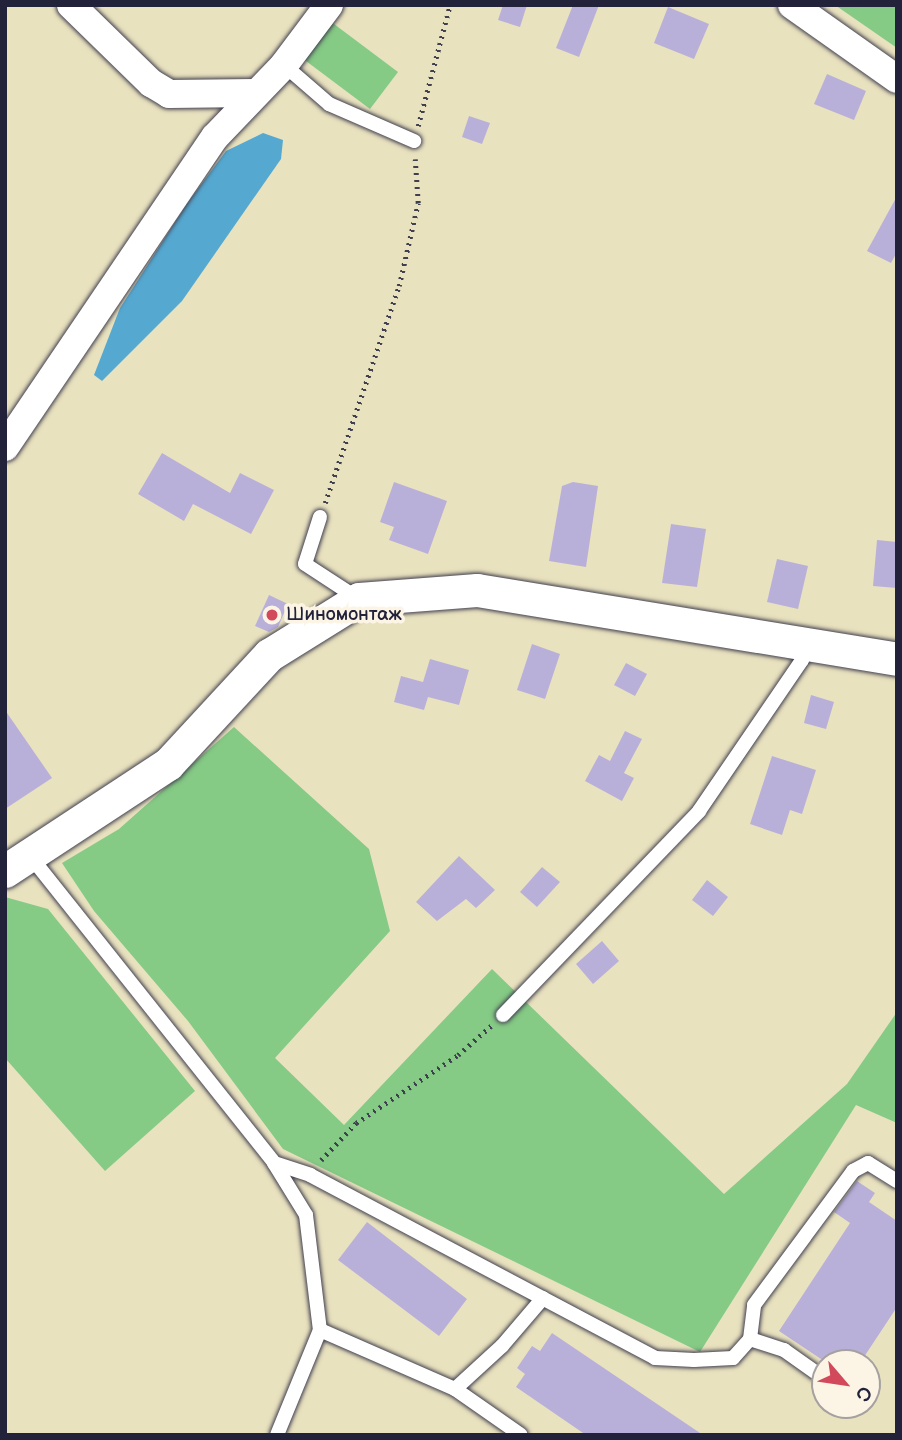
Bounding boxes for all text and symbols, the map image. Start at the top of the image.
place label: Шиномонтаж [286,604,402,626]
marker: Шиномонтаж [264,607,280,623]
north arrow [811,1349,881,1419]
text: С [850,1382,876,1405]

